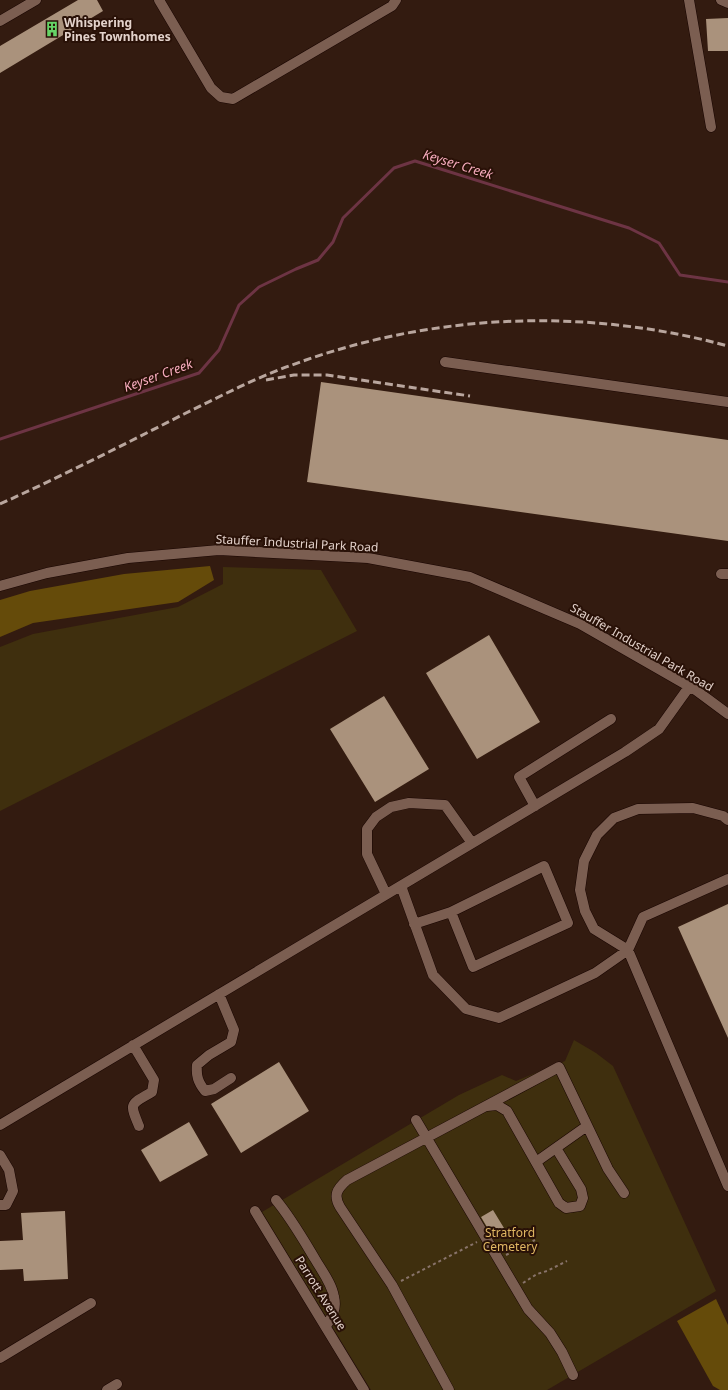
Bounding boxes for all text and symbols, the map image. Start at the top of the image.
place label: Whispering Pines Townhomes [64,14,171,45]
building icon: Whispering Pines Townhomes [43,20,61,38]
water label: Keyser Creek [421,145,496,183]
water label: Keyser Creek [121,354,196,396]
street label: Stauffer Industrial Park Road [215,530,379,556]
street label: Stauffer Industrial Park Road [567,599,717,695]
park label: Stratford Cemetery [483,1224,538,1255]
street label: Parrott Avenue [291,1253,351,1334]

